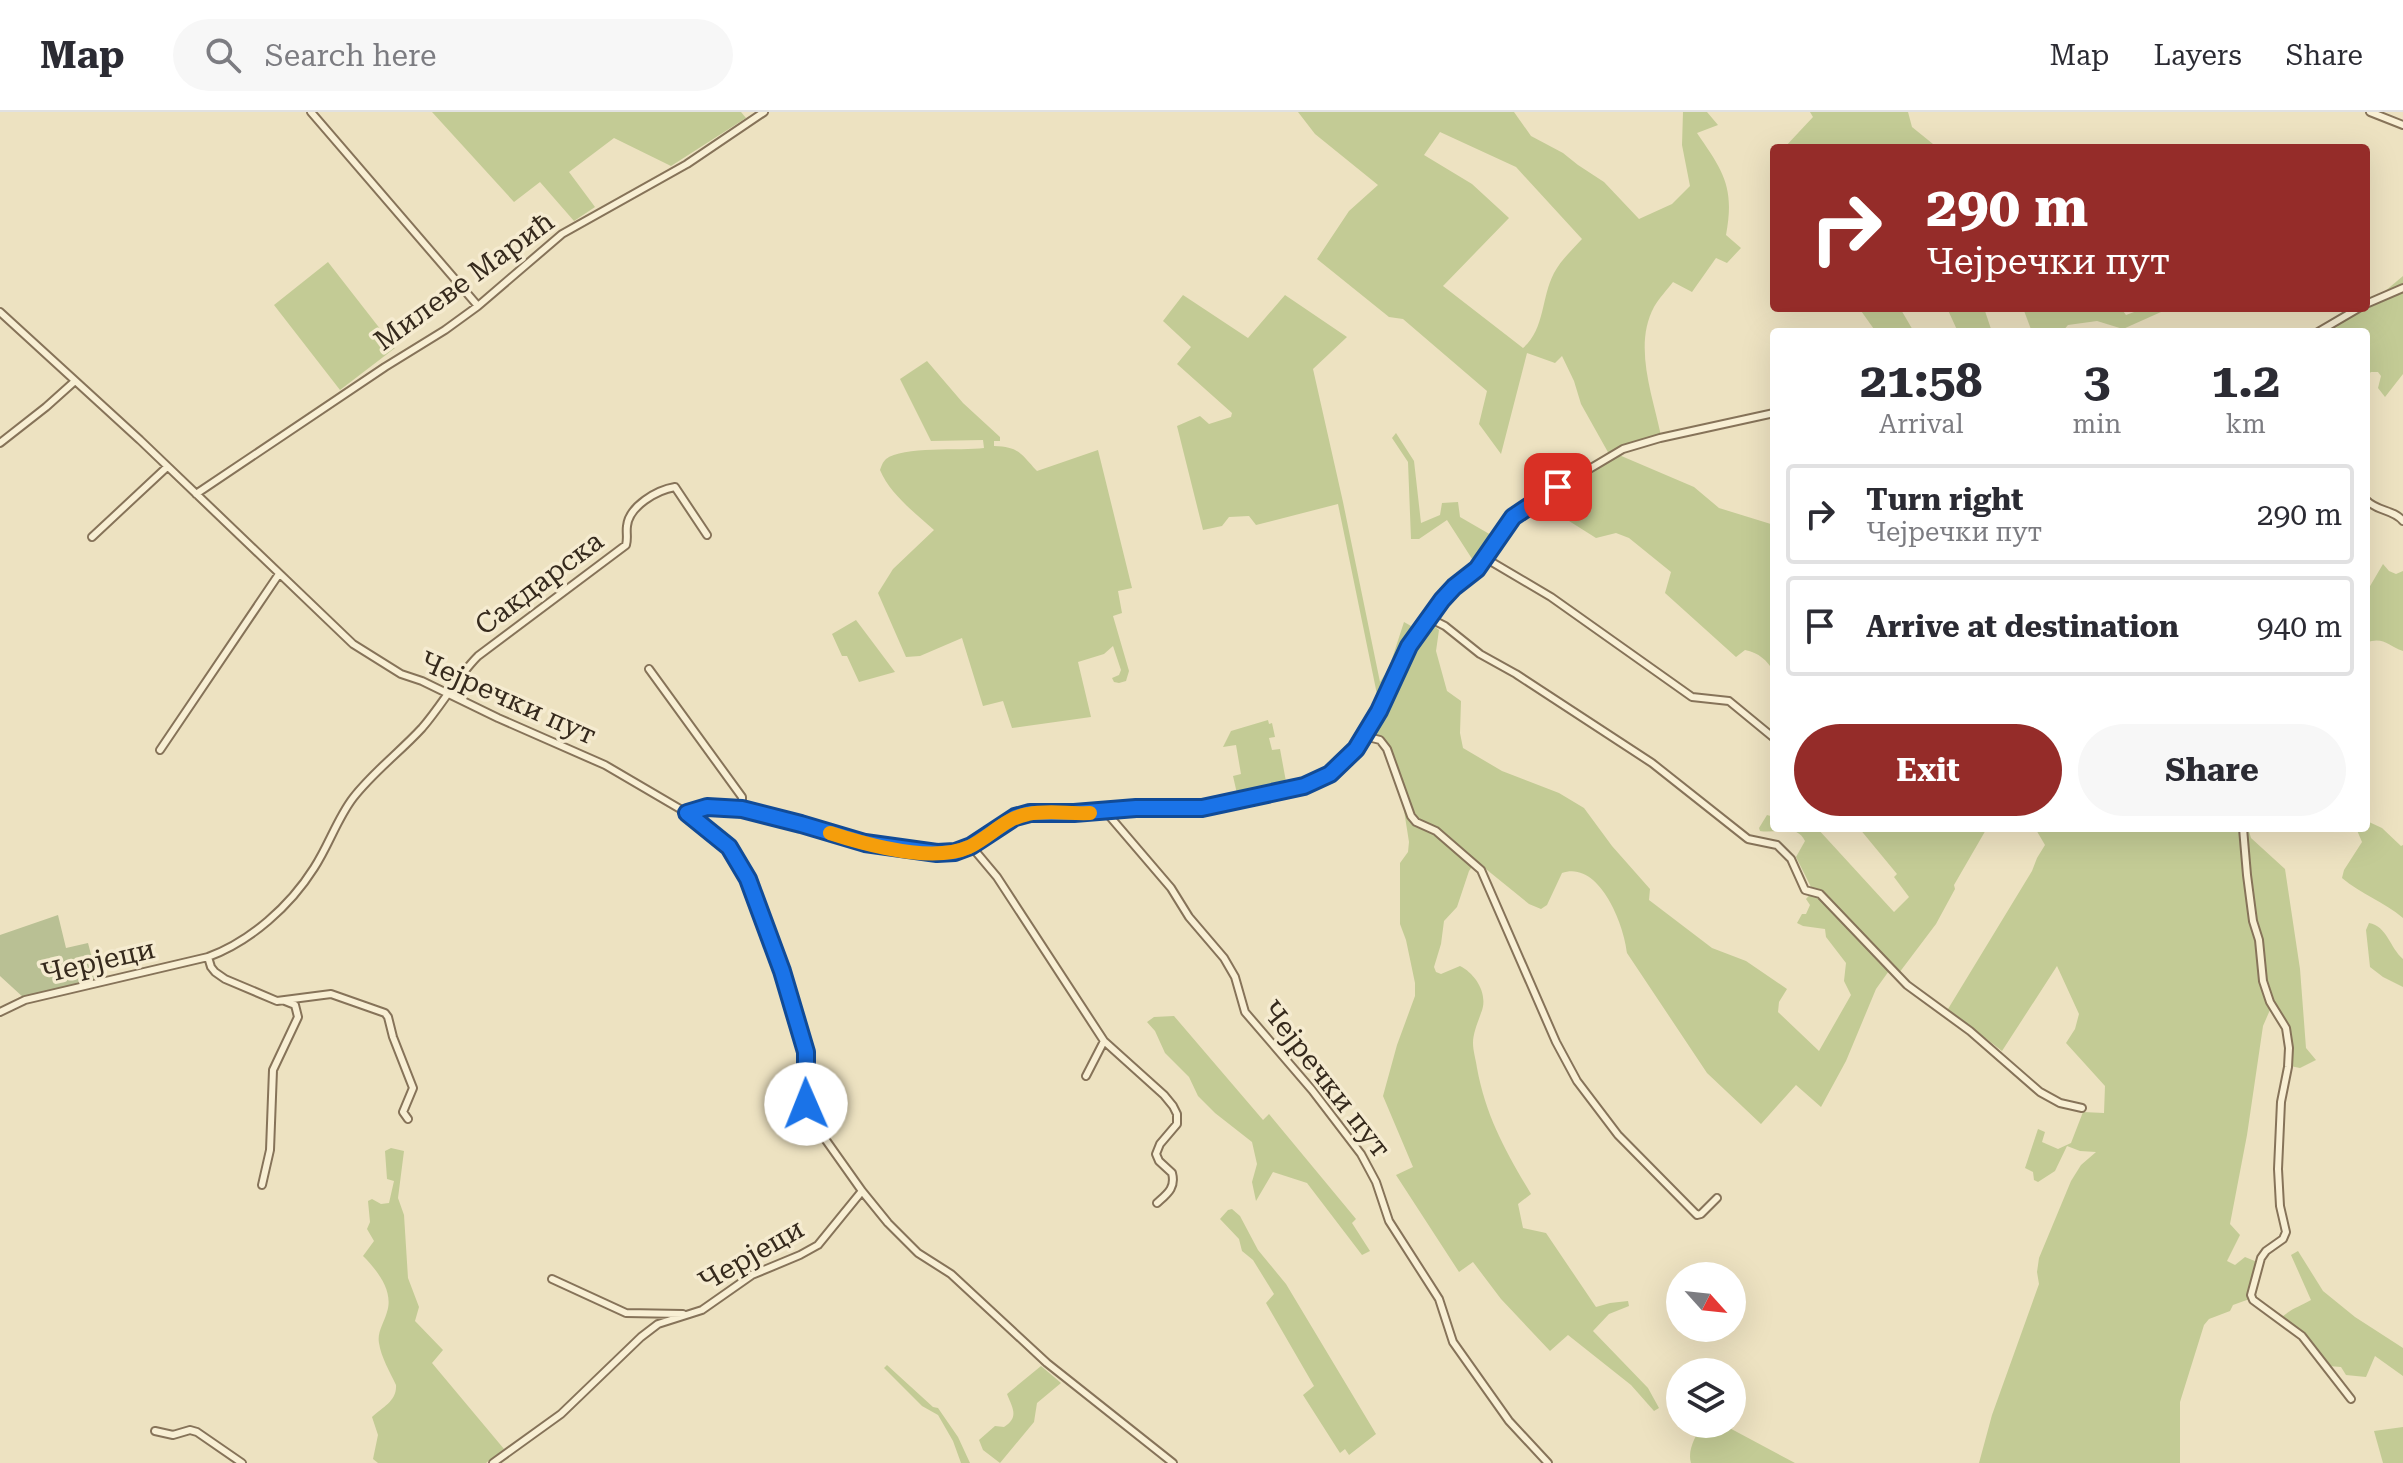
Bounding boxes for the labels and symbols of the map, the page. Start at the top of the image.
street label: Милеве Мaрић [368,205,560,357]
pin [1524,453,1592,521]
street label: Сакдарска [469,524,609,642]
street label: Чејречки пут [415,644,601,752]
street label: Черјеци [38,932,158,990]
street label: Чејречки пут [1255,994,1397,1164]
position arrow [764,1062,848,1146]
street label: Черјеци [693,1212,809,1298]
north arrow [1666,1262,1746,1342]

